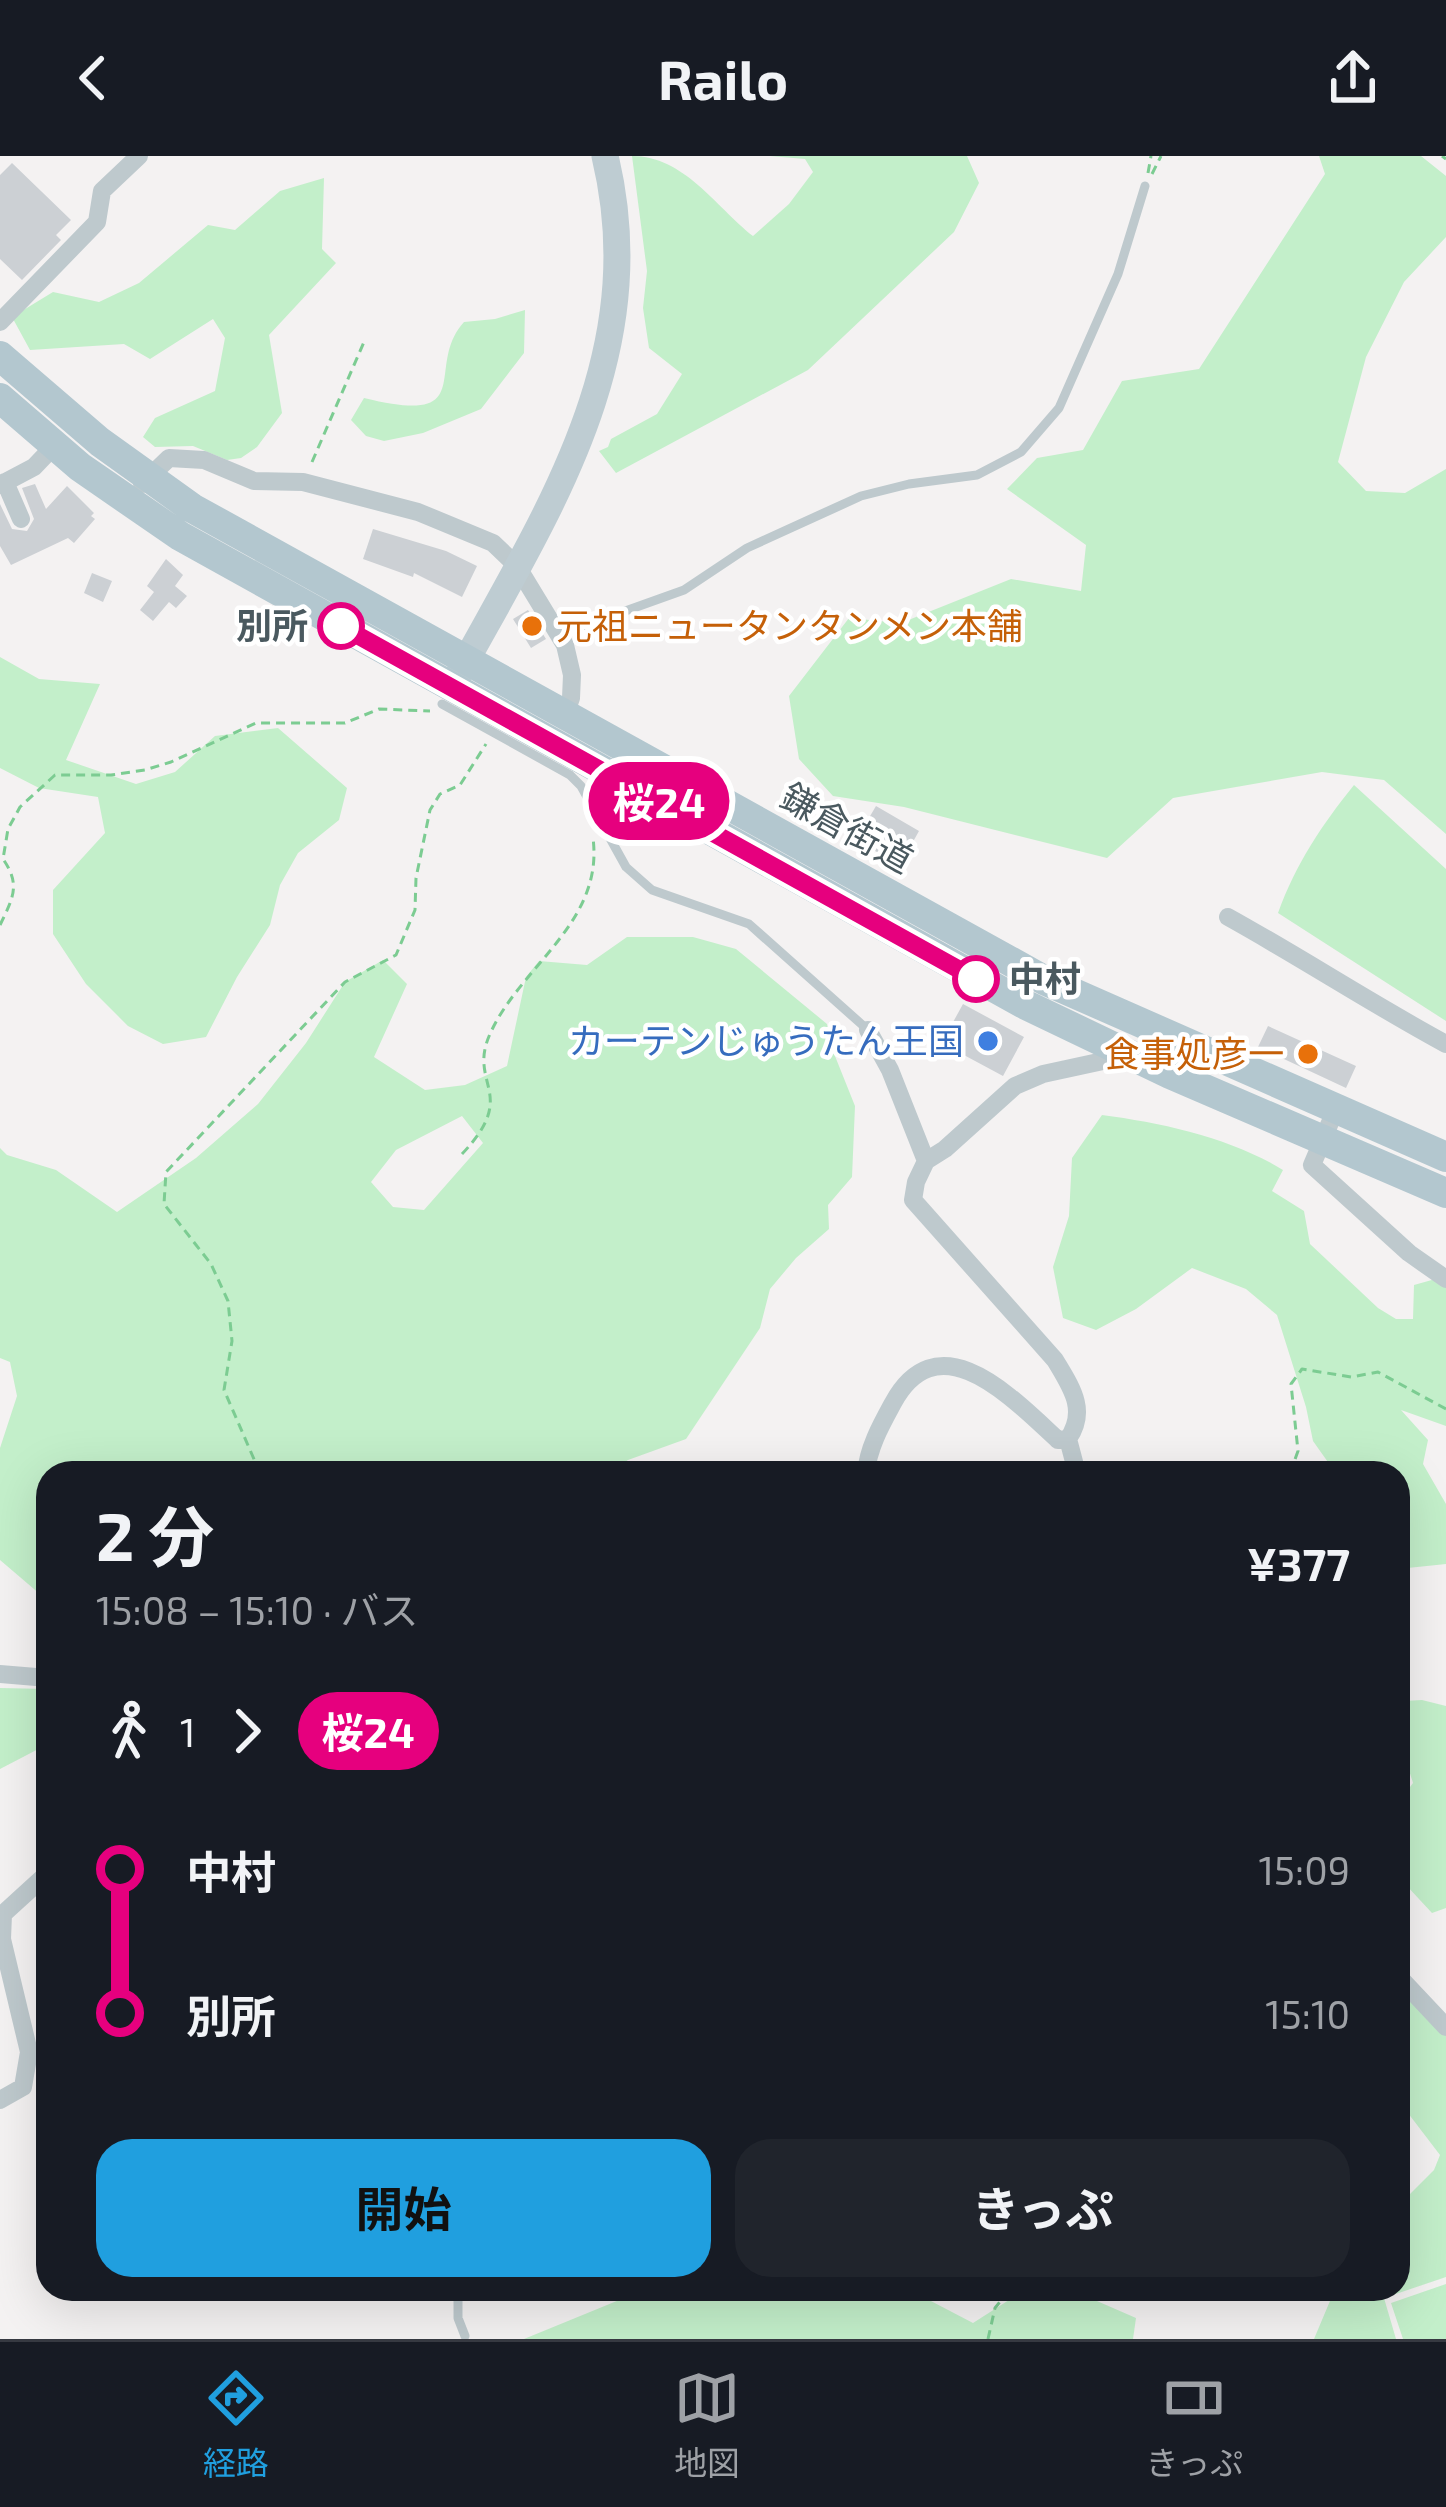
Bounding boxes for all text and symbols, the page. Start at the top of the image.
icon: back [60,45,126,111]
icon: share [1320,45,1386,111]
text: Railo [658,46,788,111]
place label: 別所 [236,603,308,646]
place label: 元祖ニュータンタンメン本舗 [556,603,1023,646]
marker: 別所 [319,604,363,648]
marker: 元祖ニュータンタンメン本舗 [519,613,545,639]
line badge: 桜24 [590,762,728,840]
street label: 鎌倉街道 [774,773,921,880]
text: 桜24 [612,776,706,826]
place label: 中村 [1009,956,1081,999]
marker: 中村 [954,957,998,1001]
place label: カーテンじゅうたん王国 [568,1018,964,1061]
marker: カーテンじゅうたん王国 [975,1028,1001,1054]
place label: 食事処彦一 [1104,1031,1284,1074]
marker: 食事処彦一 [1295,1041,1321,1067]
text: 2 分 [96,1495,215,1574]
text: ¥377 [1247,1536,1350,1590]
text: 15:08 – 15:10 · バス [96,1586,419,1633]
icon: walk [96,1698,162,1764]
icon: forward [214,1698,280,1764]
text: 桜24 [322,1706,415,1756]
text: 1 [180,1708,196,1755]
text: 中村 [186,1844,276,1898]
text: 15:09 [1259,1846,1350,1893]
text: 別所 [186,1988,276,2042]
text: 15:10 [1265,1990,1350,2037]
button: 開始 [96,2139,711,2277]
button: きっぷ [735,2139,1350,2277]
tab: 経路 [203,2365,269,2485]
tab: 地図 [674,2365,740,2485]
tab: きっぷ [1146,2365,1243,2485]

